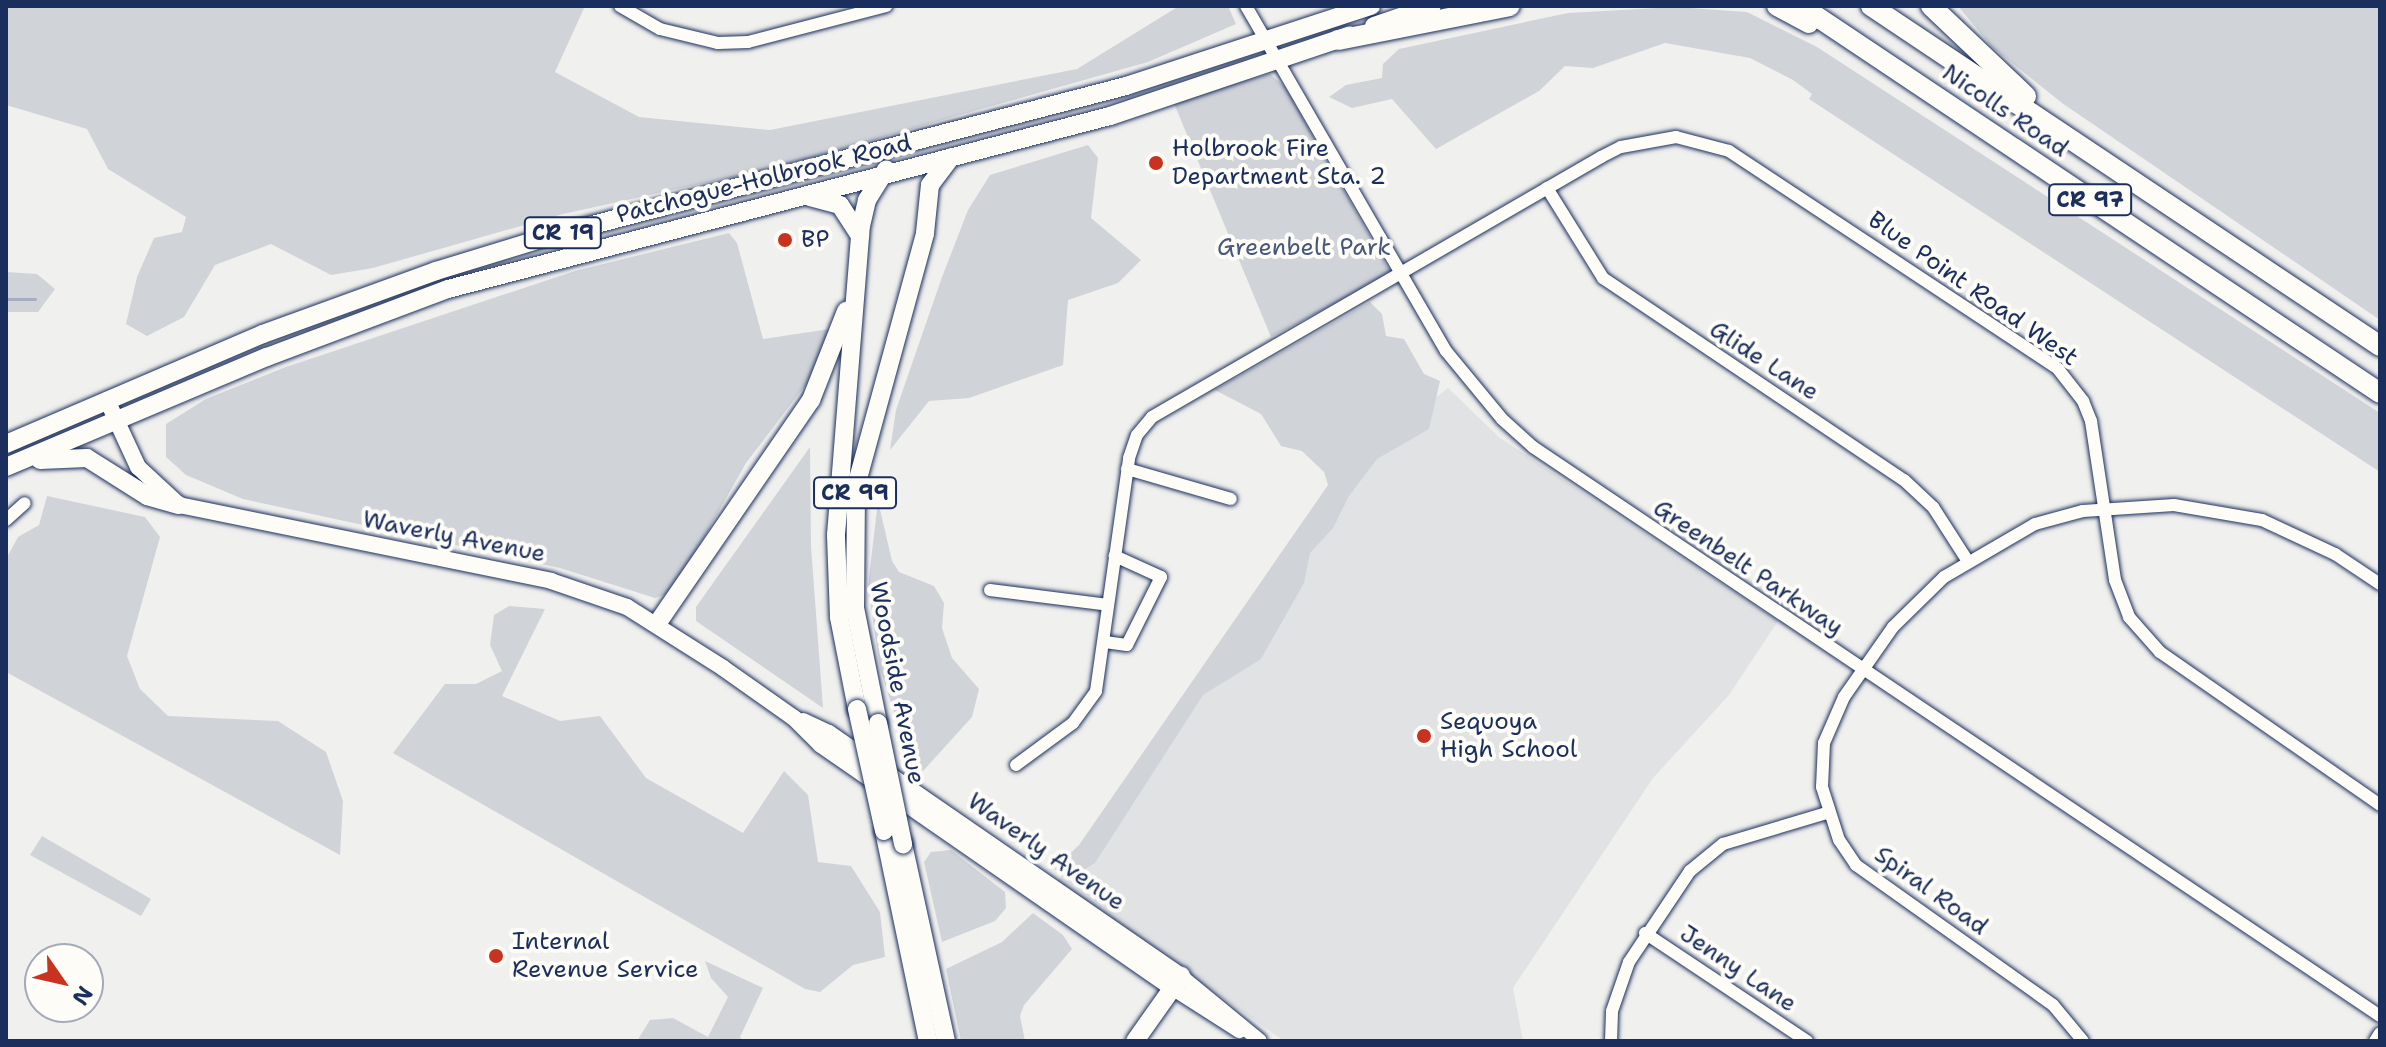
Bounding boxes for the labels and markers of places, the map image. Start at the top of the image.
place label: Holbrook Fire Department Sta. 2 [1172,135,1386,191]
marker: Holbrook Fire Department Sta. 2 [1147,154,1165,172]
place label: BP [801,226,829,254]
marker: BP [776,231,794,249]
place label: Sequoya High School [1440,708,1577,764]
marker: Sequoya High School [1415,727,1433,745]
place label: Internal Revenue Service [512,928,699,984]
marker: Internal Revenue Service [487,947,505,965]

